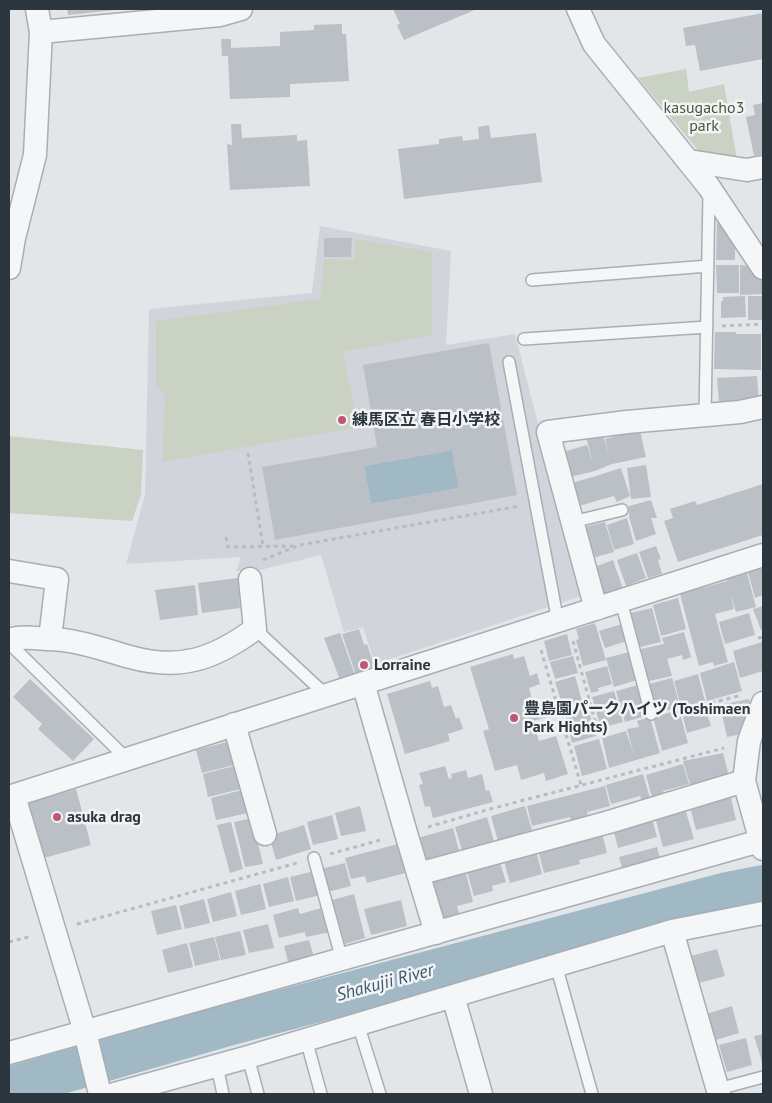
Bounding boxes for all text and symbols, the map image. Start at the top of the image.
park label: kasugacho3 park [664,98,744,136]
place label: 練馬区立 春日小学校 [352,410,500,430]
marker: 練馬区立 春日小学校 [336,414,348,426]
place label: Lorraine [374,655,431,675]
marker: Lorraine [358,659,370,671]
place label: 豊島園パークハイツ (Toshimaen Park Hights) [524,699,750,737]
marker: 豊島園パークハイツ (Toshimaen Park Hights) [508,712,520,724]
place label: asuka drag [67,807,141,827]
marker: asuka drag [51,811,63,823]
water label: Shakujii River [334,960,436,1006]

